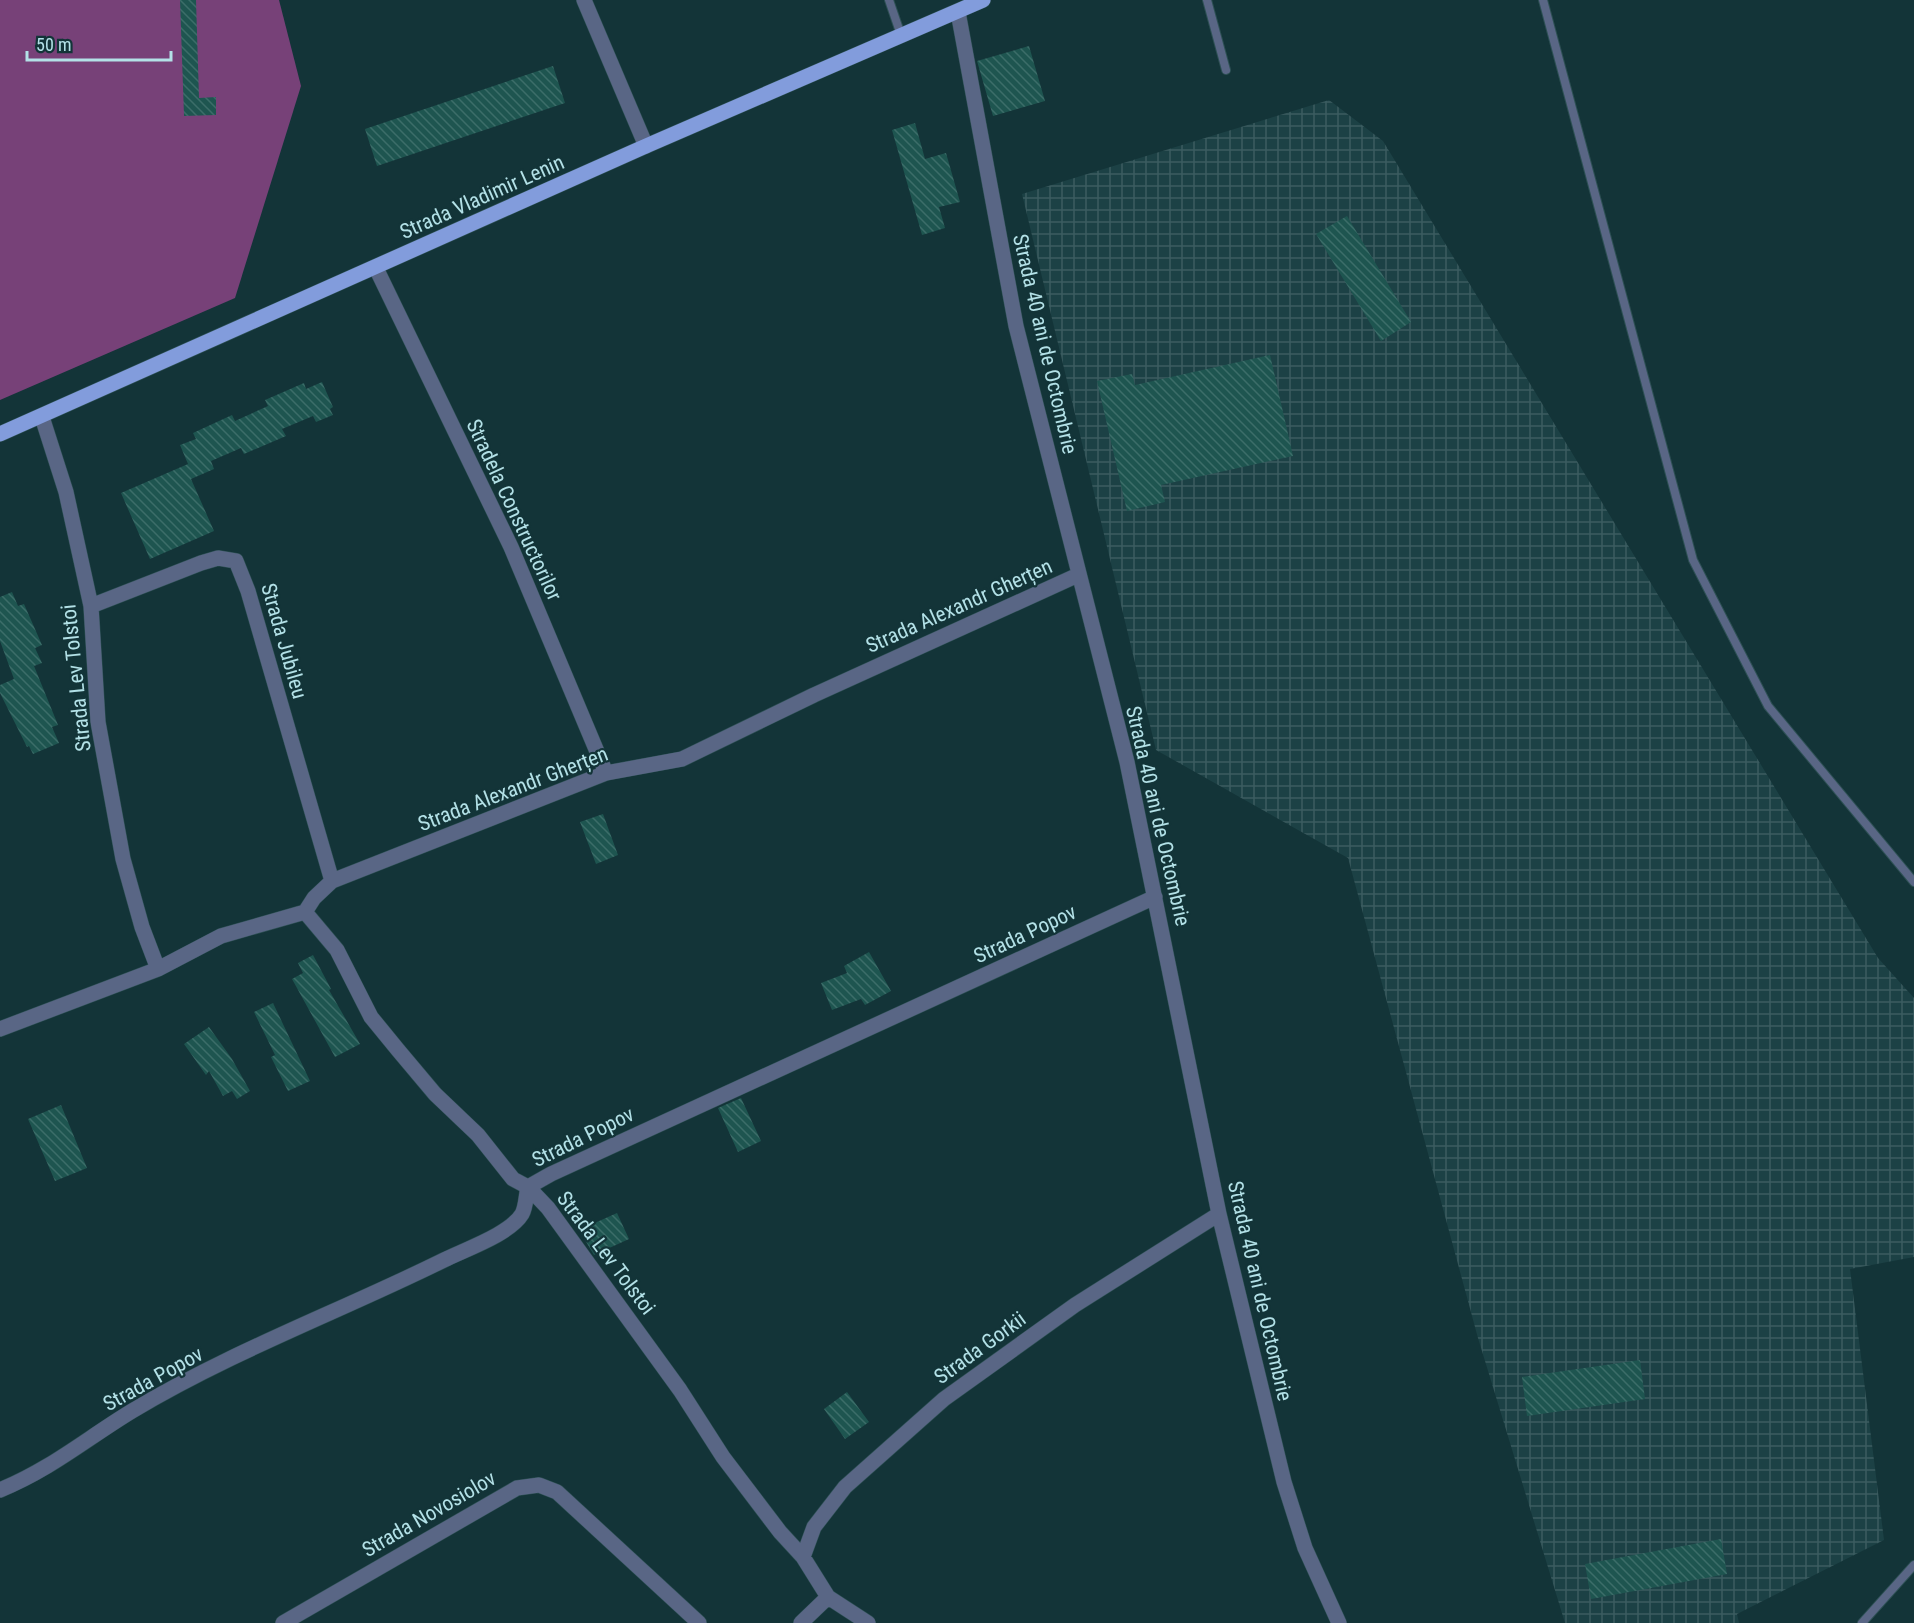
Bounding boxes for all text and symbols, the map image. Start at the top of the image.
scale bar [27,24,171,62]
text: 50 m [36,34,71,55]
street label: Strada Vladimir Lenin [396,150,568,244]
street label: Strada 40 ani de Octombrie [1008,232,1082,456]
street label: Stradela Constructorilor [461,416,567,604]
street label: Strada Alexandr Gherțen [862,554,1056,659]
street label: Strada Jubileu [256,581,312,701]
street label: Strada Lev Tolstoi [56,603,96,753]
street label: Strada 40 ani de Octombrie [1121,704,1195,928]
street label: Strada Alexandr Gherțen [415,742,612,837]
street label: Strada Popov [970,900,1080,968]
street label: Strada Popov [528,1102,638,1172]
street label: Strada 40 ani de Octombrie [1223,1179,1297,1403]
street label: Strada Lev Tolstoi [552,1187,660,1319]
street label: Strada Gorkii [930,1307,1030,1389]
street label: Strada Popov [99,1342,207,1416]
street label: Strada Novosiolov [358,1466,500,1562]

